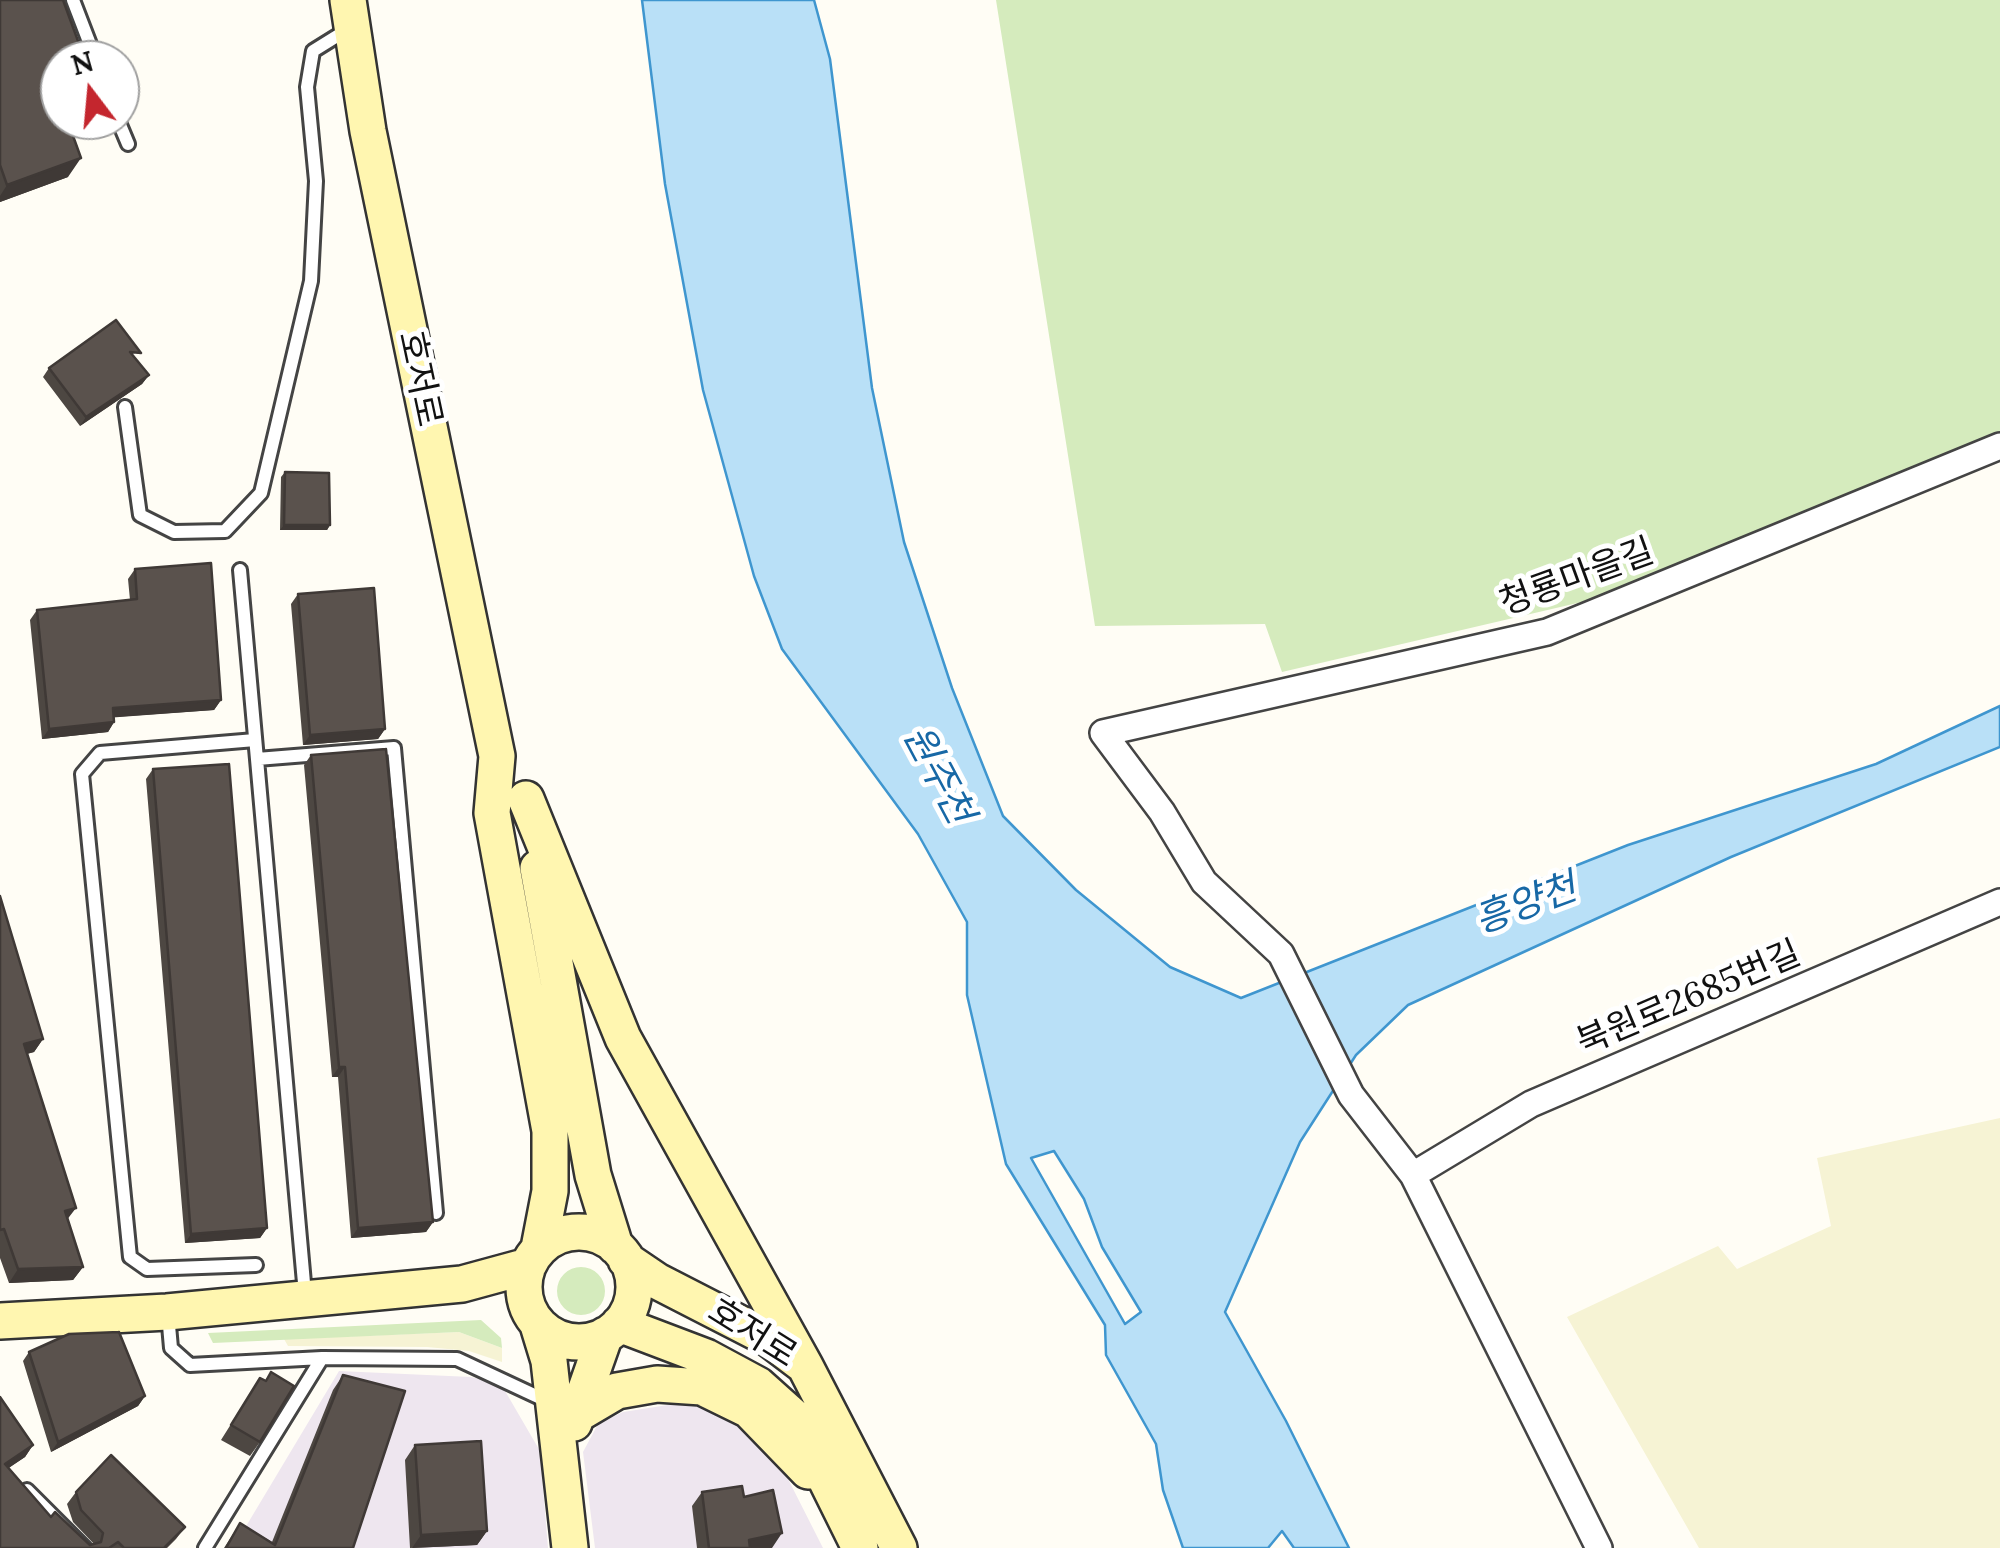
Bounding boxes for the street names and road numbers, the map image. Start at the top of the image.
street label: 호저로 [388,327,450,431]
street label: 청룡마을길 [1494,531,1660,625]
street label: 북원로2685번길 [1571,933,1807,1065]
street label: 호저로 [700,1291,804,1377]

